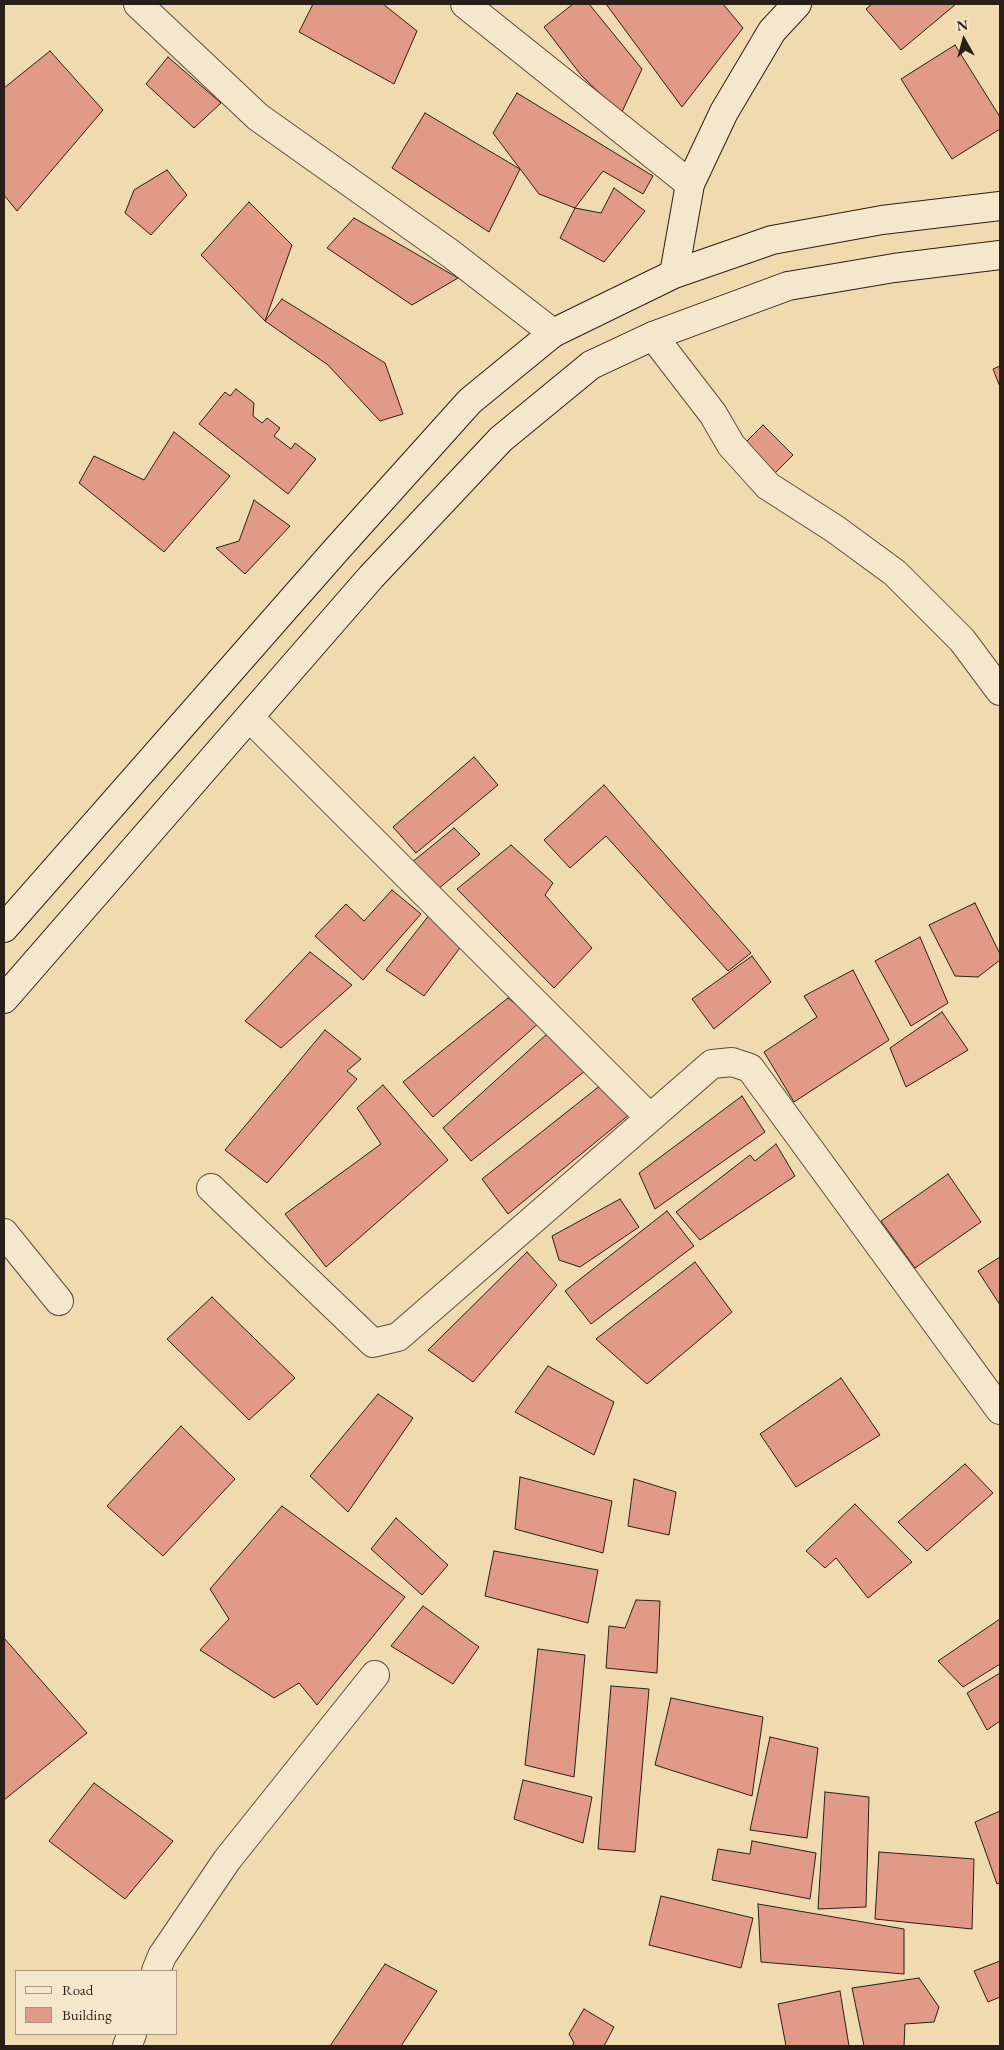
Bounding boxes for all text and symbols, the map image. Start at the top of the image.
north arrow [939,15,989,65]
text: N [955,15,969,35]
legend [15,1970,178,2035]
text: Road [62,1980,93,1999]
text: Building [62,2005,112,2024]

